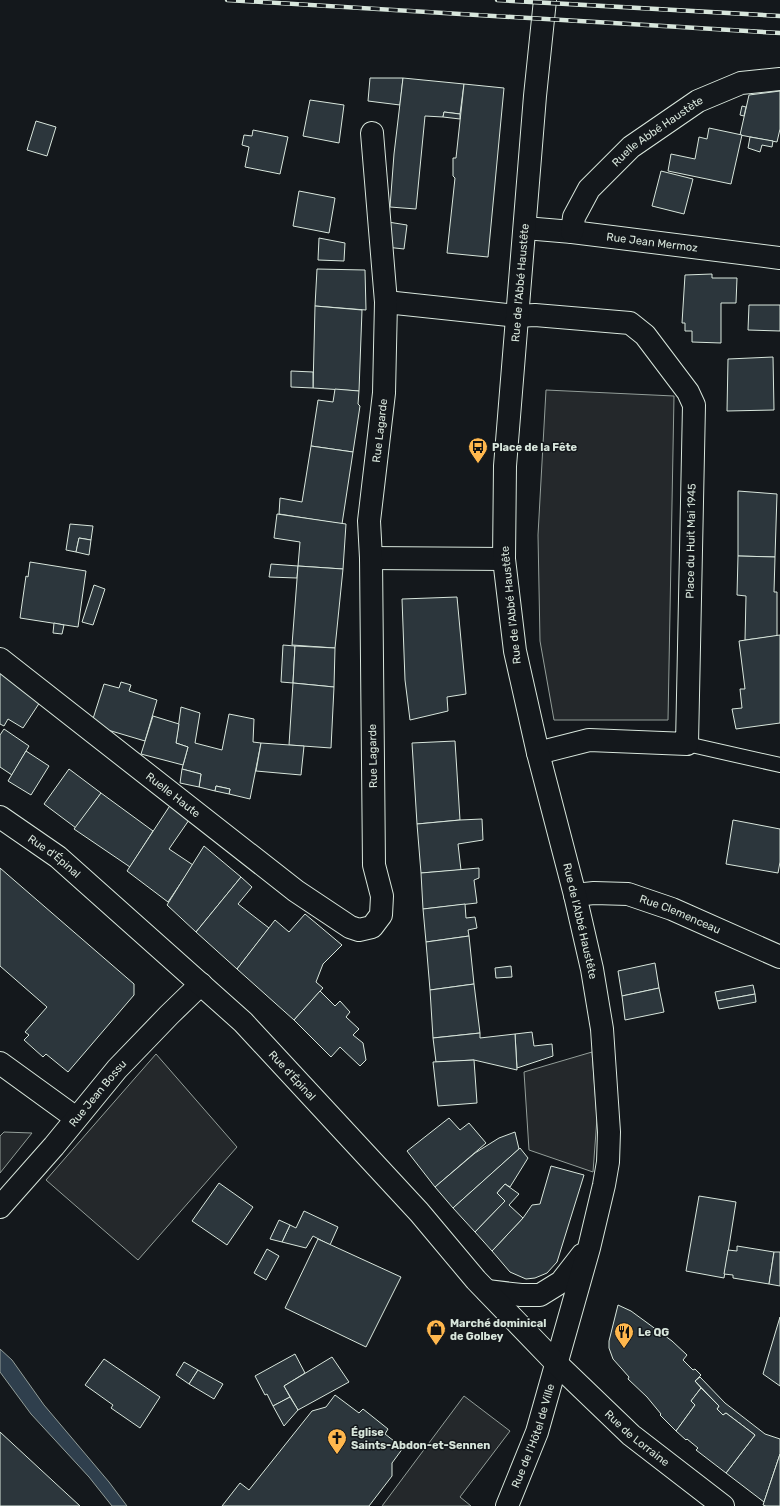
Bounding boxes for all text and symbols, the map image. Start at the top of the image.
street label: Ruelle Abbé Haustète [609,93,705,169]
street label: Rue de l'Abbé Haustête [509,223,531,343]
street label: Rue Jean Mermoz [606,230,699,254]
street label: Rue Lagarde [369,398,390,463]
bus stop icon: Place de la Fête [467,436,489,464]
place label: Place de la Fête [492,441,578,454]
street label: Place du Huit Mai 1945 [683,483,699,599]
street label: Rue de l'Abbé Haustête [498,545,524,665]
street label: Rue Lagarde [366,724,380,788]
street label: Ruelle Haute [143,769,203,820]
street label: Rue d'Épinal [26,832,83,881]
street label: Rue de l'Abbé Haustête [560,862,600,980]
street label: Rue Clemenceau [638,892,723,936]
street label: Rue d'Épinal [266,1048,319,1103]
street label: Rue Jean Bossu [66,1057,129,1129]
place label: Marché dominical de Golbey [450,1317,546,1343]
shop icon: Marché dominical de Golbey [425,1318,447,1346]
restaurant icon: Le QG [613,1321,635,1349]
place label: Le QG [638,1326,669,1339]
street label: Rue de l'Hôtel de Ville [509,1382,557,1490]
street label: Rue de Lorraine [602,1407,672,1469]
place label: Église Saints-Abdon-et-Sennen [351,1426,490,1452]
church icon: Église Saints-Abdon-et-Sennen [326,1427,348,1455]

